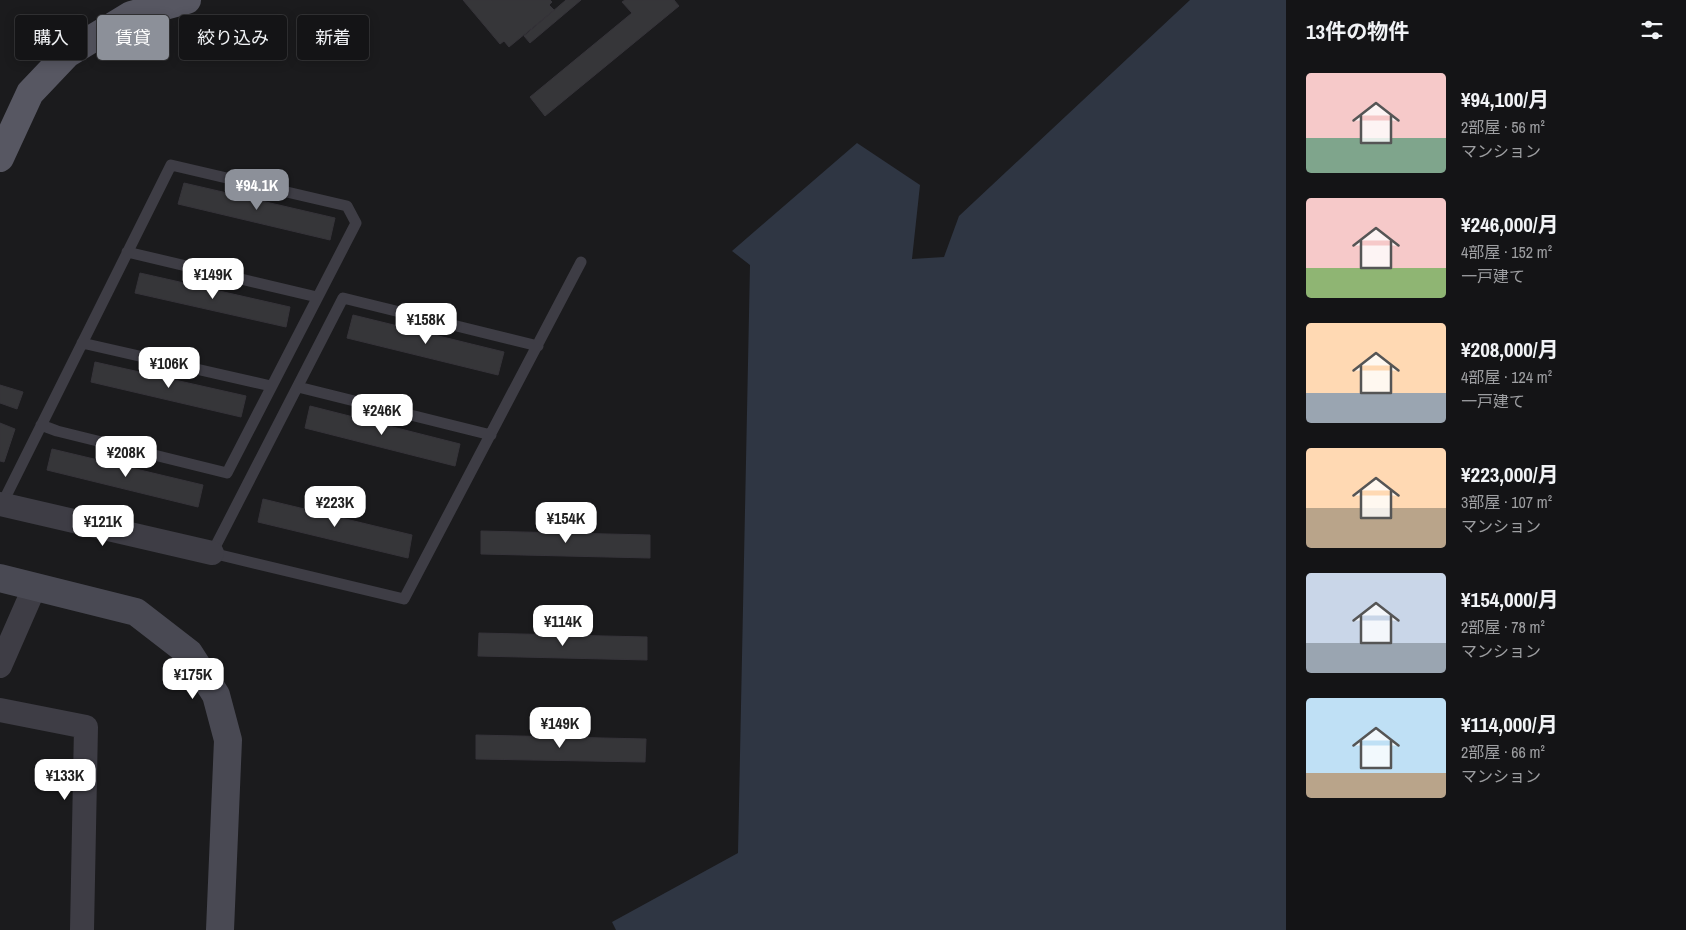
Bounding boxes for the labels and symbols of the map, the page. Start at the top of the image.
pin: ¥94.1K [216,168,298,211]
pin: ¥149K [178,258,248,300]
pin: ¥158K [391,302,461,345]
pin: ¥106K [134,346,204,389]
pin: ¥246K [347,394,417,436]
pin: ¥208K [91,436,161,478]
pin: ¥223K [300,486,370,528]
pin: ¥154K [531,502,601,544]
pin: ¥121K [68,504,138,547]
pin: ¥114K [528,604,598,647]
pin: ¥175K [158,658,228,700]
pin: ¥149K [525,706,595,749]
pin: ¥133K [30,758,100,801]

